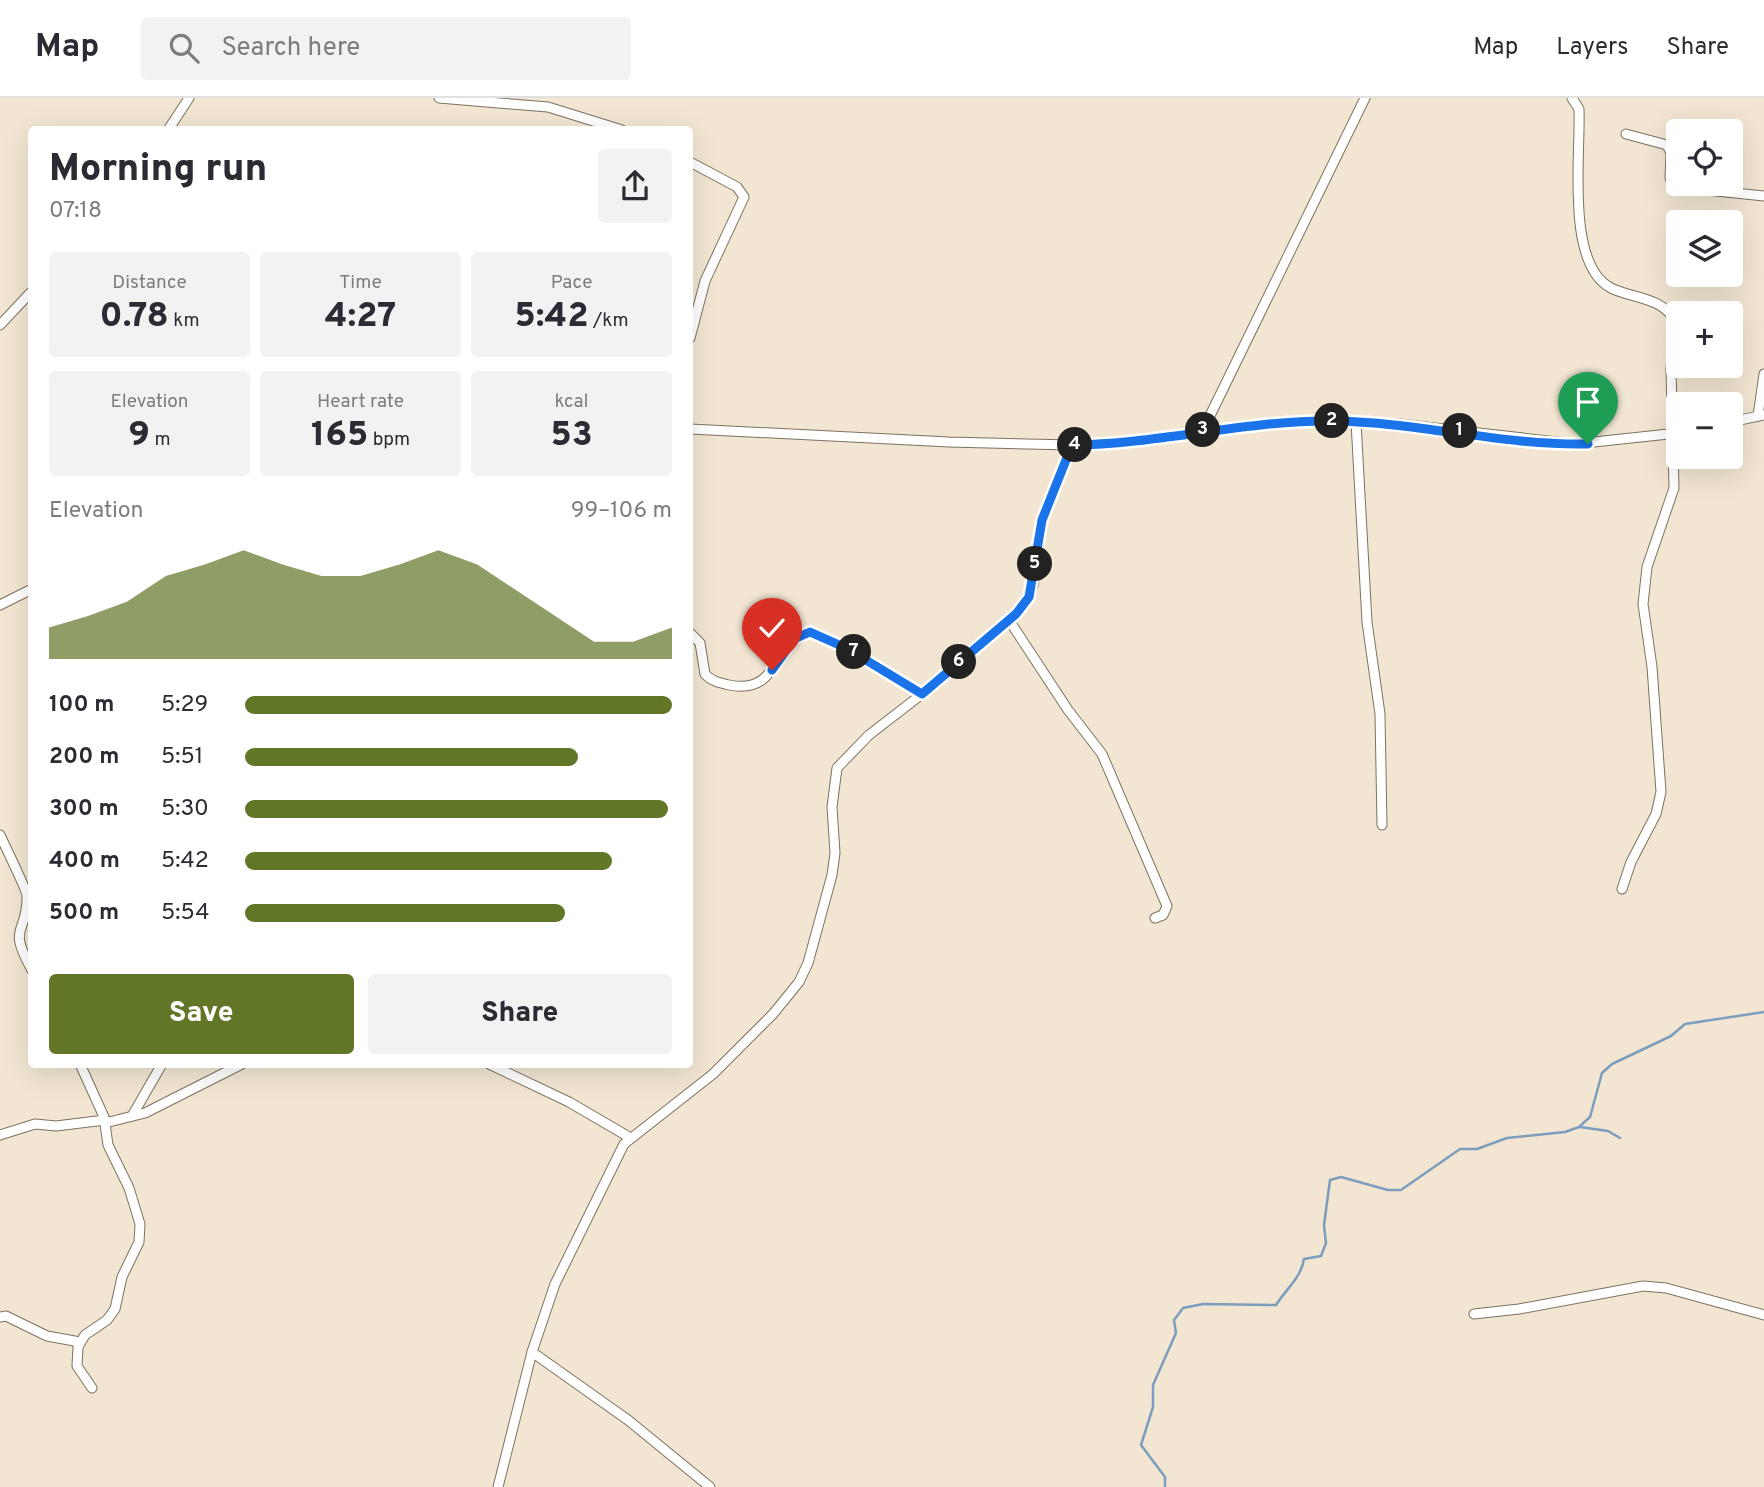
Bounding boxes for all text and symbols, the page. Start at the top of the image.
search box [141,17,631,80]
text: Map [35,27,99,69]
icon: search [165,29,203,67]
text: Search here [221,32,360,65]
text: Map [1473,33,1518,63]
text: Layers [1556,33,1628,63]
text: Share [1666,33,1729,63]
map controls [1666,119,1743,469]
button: locate [1666,119,1743,196]
text: Morning run [49,146,267,195]
button: share [598,149,672,223]
text: 07:18 [49,197,102,226]
button: layers [1666,210,1743,287]
text: Distance [112,271,187,295]
text: Time [339,271,382,295]
text: Pace [551,271,592,295]
text: 0.78 [99,295,169,339]
text: 4:27 [325,295,396,339]
text: 5:42 [514,295,589,339]
button: + [1666,301,1743,378]
text: km [169,309,200,333]
text: /km [589,309,629,333]
pin [1558,372,1618,444]
icon: arrive [1569,383,1607,421]
text: Elevation [110,390,189,414]
text: Heart rate [317,390,404,414]
text: kcal [555,390,588,414]
button: − [1666,392,1743,469]
pin: 2 [1314,404,1350,438]
text: 2 [1326,408,1337,432]
pin: 3 [1186,412,1220,448]
text: 9 [128,414,150,458]
text: 165 [311,414,368,458]
text: 53 [550,414,593,458]
pin: 1 [1442,414,1478,448]
text: 3 [1197,417,1208,441]
text: 1 [1456,418,1463,442]
text: m [150,428,171,452]
text: bpm [368,428,410,452]
pin: 4 [1058,428,1092,462]
text: 4 [1068,432,1081,456]
text: Elevation [49,497,144,526]
text: 99–106 m [571,497,672,526]
pin: 5 [1018,546,1052,582]
text: 5 [1029,551,1040,575]
pin [742,598,802,670]
icon: check [753,609,791,647]
pin: 7 [836,634,872,670]
text: 7 [848,639,859,663]
pin: 6 [942,644,976,680]
text: 6 [953,649,964,673]
text: 100 m [49,691,114,720]
text: 5:29 [161,691,208,720]
text: 200 m [49,743,119,772]
text: 5:51 [161,743,203,772]
text: 300 m [49,795,119,824]
text: 5:30 [161,795,209,824]
text: 400 m [49,847,120,876]
text: 5:42 [161,847,209,876]
text: 500 m [49,899,119,928]
text: 5:54 [161,899,209,928]
button: Save [49,974,354,1054]
button: Share [368,974,672,1054]

